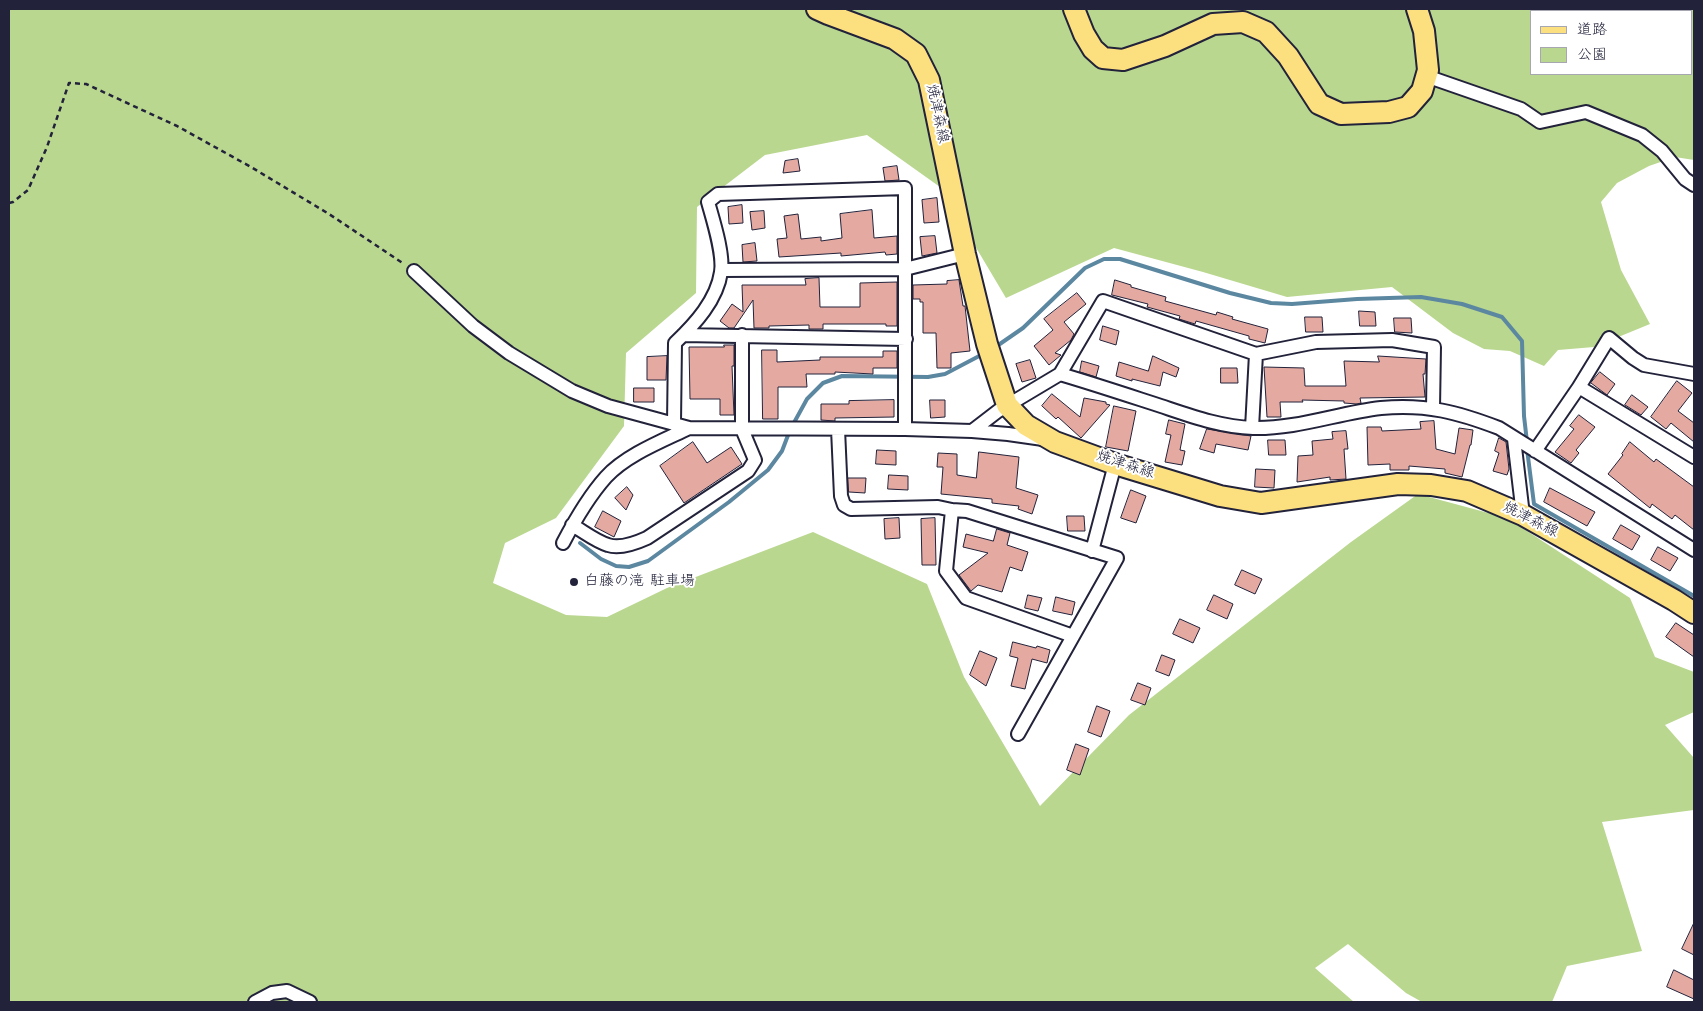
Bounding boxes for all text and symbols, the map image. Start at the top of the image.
legend [1530,10,1693,75]
text: 道路 [1577,18,1607,42]
text: 公園 [1577,43,1607,67]
street label: 焼津森線 [921,83,951,145]
street label: 焼津森線 [1094,448,1156,484]
street label: 焼津森線 [1499,499,1561,543]
place label: 白藤の滝 駐車場 [584,573,695,591]
marker: 白藤の滝 駐車場 [568,576,580,588]

